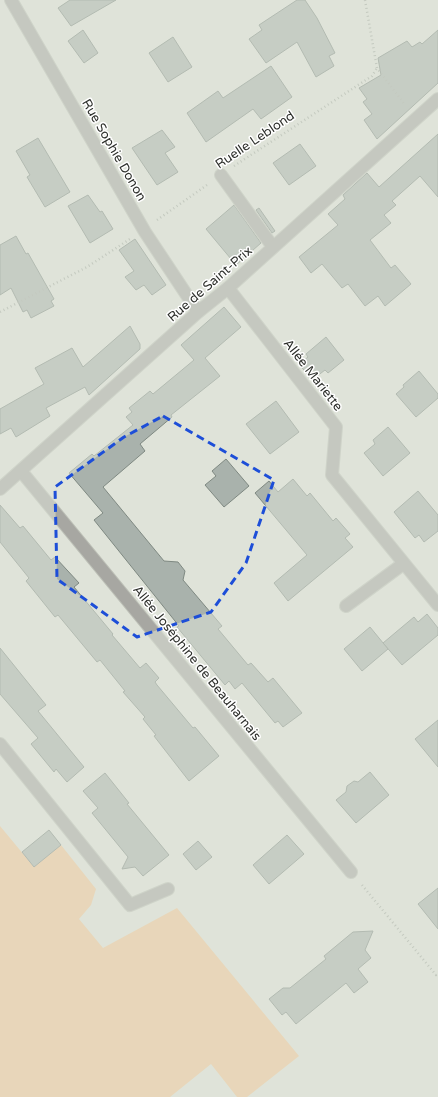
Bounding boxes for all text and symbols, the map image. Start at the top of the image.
street label: Rue Sophie Donon [78,96,150,204]
street label: Ruelle Leblond [212,108,298,172]
street label: Rue de Saint-Prix [164,243,256,325]
street label: Allée Mariette [280,336,346,414]
street label: Allée Joséphine de Beauharnais [129,582,265,744]

